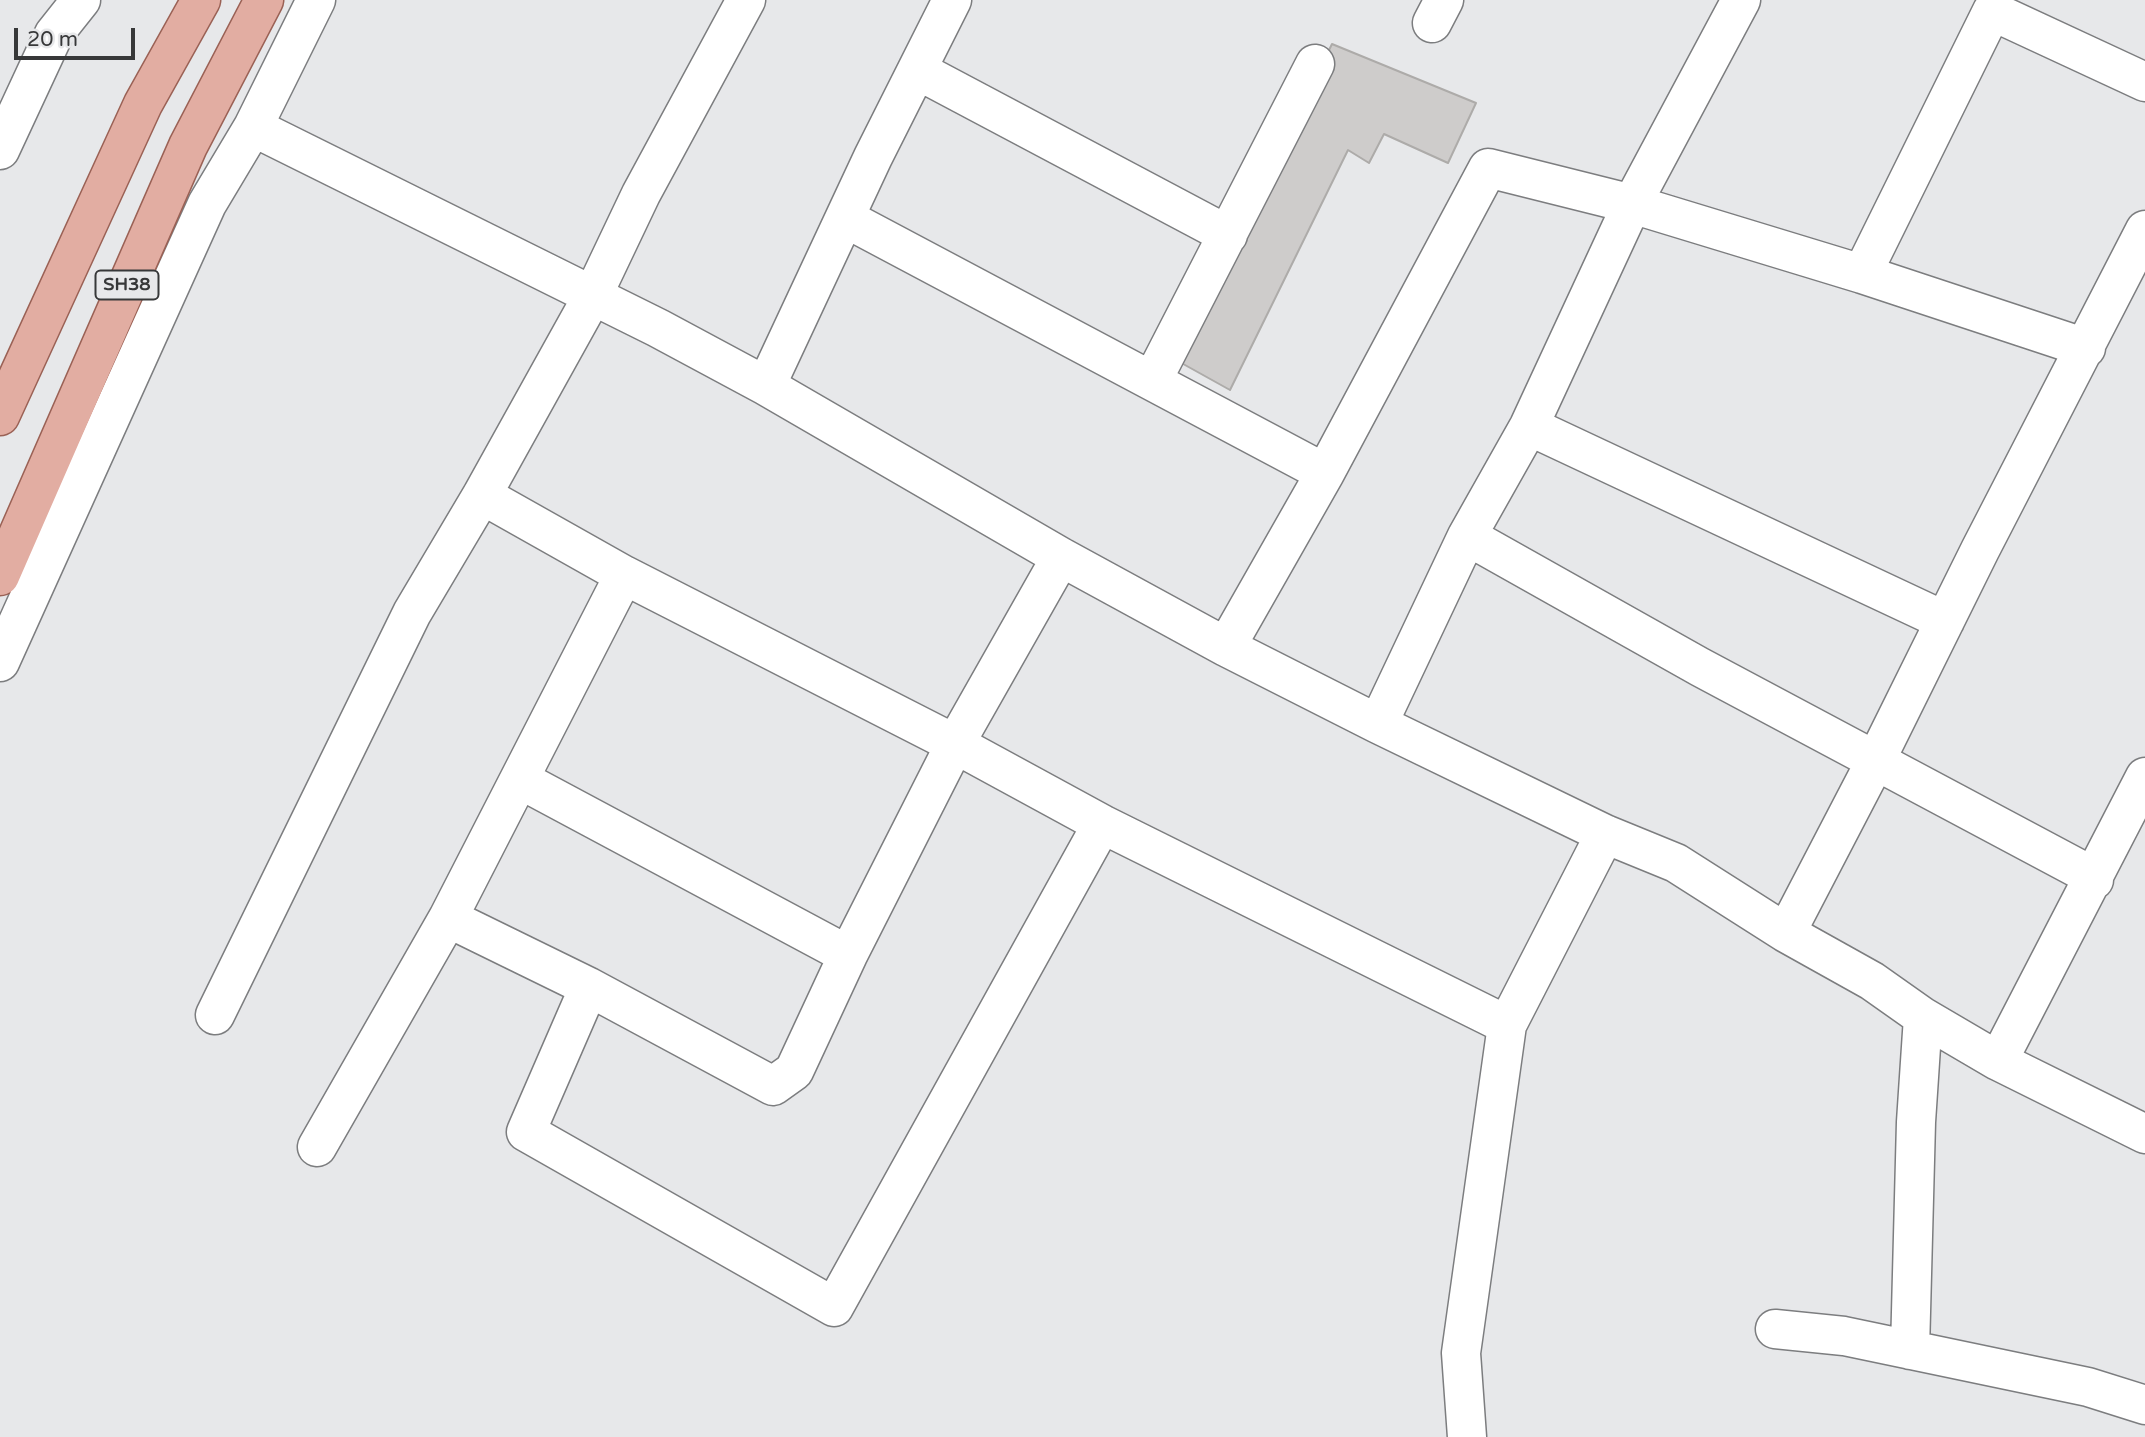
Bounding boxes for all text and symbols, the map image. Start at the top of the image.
scale bar [18,14,138,58]
text: 20 m [27,27,78,52]
road number: SH38 [96,270,158,300]

